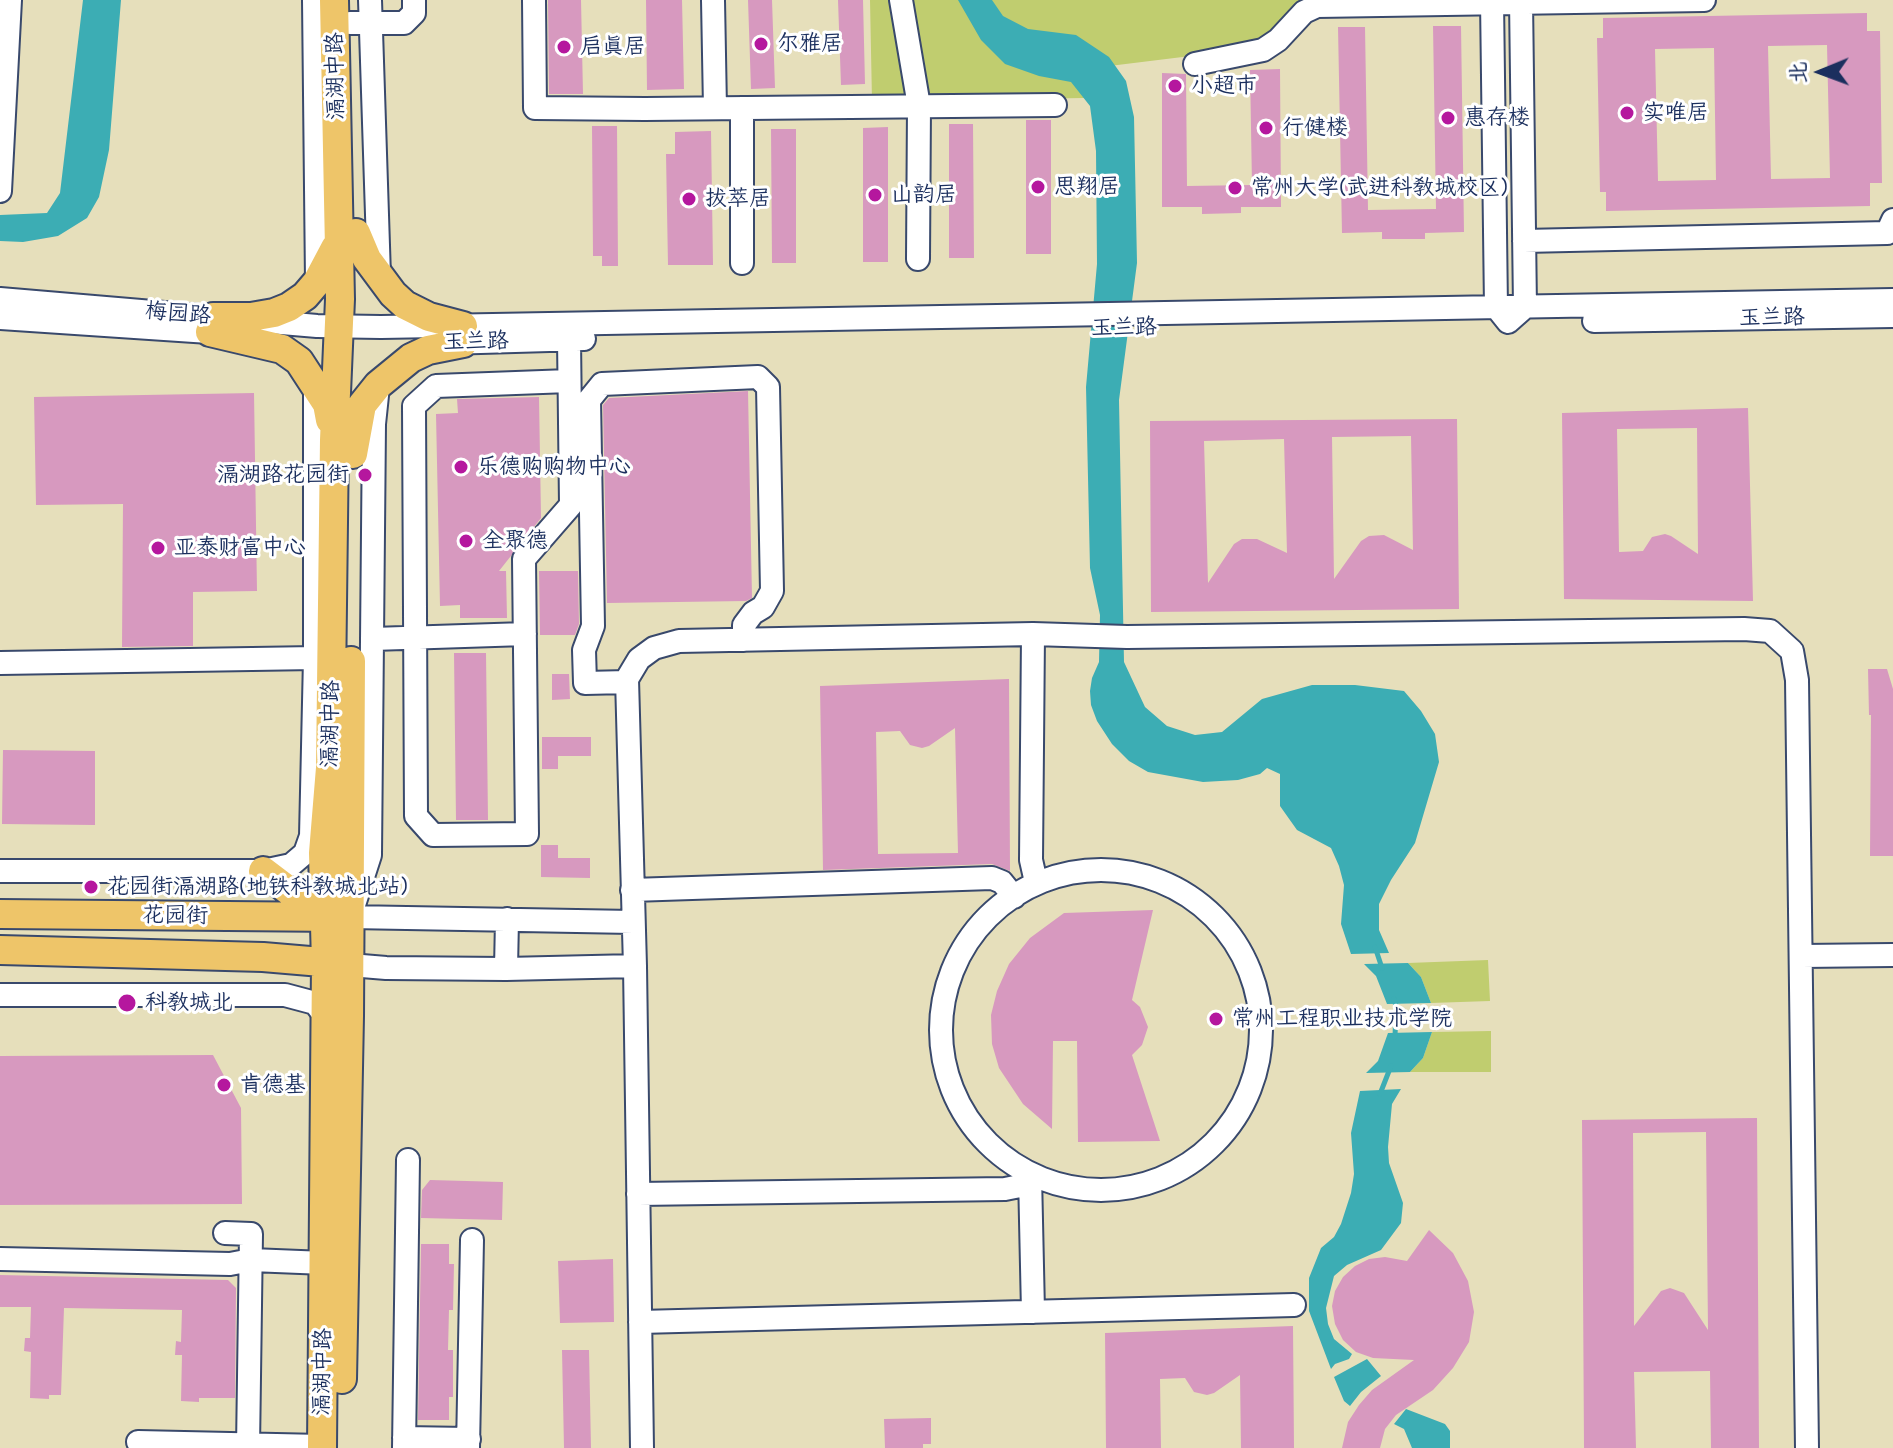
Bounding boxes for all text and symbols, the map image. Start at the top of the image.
place label: 尔雅居 [777,31,843,57]
street label: 滆湖中路 [322,32,350,120]
north arrow [1781,32,1861,112]
place label: 启真居 [580,34,646,60]
marker: 尔雅居 [752,35,770,53]
marker: 启真居 [555,38,573,56]
text: 北 [1782,61,1812,84]
place label: 小超市 [1191,73,1257,99]
marker: 小超市 [1166,77,1184,95]
place label: 实唯居 [1643,100,1709,126]
marker: 实唯居 [1618,104,1636,122]
place label: 惠存楼 [1464,105,1530,131]
marker: 惠存楼 [1439,109,1457,127]
place label: 行健楼 [1282,115,1348,141]
marker: 行健楼 [1257,119,1275,137]
place label: 思翔居 [1054,174,1120,200]
place label: 常州大学(武进科教城校区) [1251,175,1508,201]
marker: 思翔居 [1029,178,1047,196]
marker: 常州大学(武进科教城校区) [1226,179,1244,197]
place label: 山韵居 [891,182,957,208]
place label: 拔萃居 [705,186,771,212]
marker: 山韵居 [866,186,884,204]
marker: 拔萃居 [680,190,698,208]
street label: 梅园路 [144,298,212,330]
street label: 玉兰路 [1739,304,1805,332]
street label: 玉兰路 [1091,314,1157,342]
street label: 玉兰路 [443,328,509,356]
place label: 乐德购购物中心 [477,454,631,480]
marker: 乐德购购物中心 [452,458,470,476]
place label: 滆湖路花园街 [217,462,349,488]
marker: 滆湖路花园街 [356,466,374,484]
place label: 全聚德 [482,528,548,554]
marker: 全聚德 [457,532,475,550]
place label: 亚泰财富中心 [174,535,306,561]
marker: 亚泰财富中心 [149,539,167,557]
street label: 滆湖中路 [317,680,345,768]
place label: 花园街滆湖路(地铁科教城北站) [107,874,408,900]
marker: 花园街滆湖路(地铁科教城北站) [82,878,100,896]
street label: 花园街 [142,902,208,930]
place label: 科教城北 [145,990,233,1016]
marker: 科教城北 [116,992,138,1014]
place label: 常州工程职业技术学院 [1232,1006,1452,1032]
marker: 常州工程职业技术学院 [1207,1010,1225,1028]
place label: 肯德基 [240,1072,306,1098]
marker: 肯德基 [215,1076,233,1094]
street label: 滆湖中路 [309,1328,337,1416]

